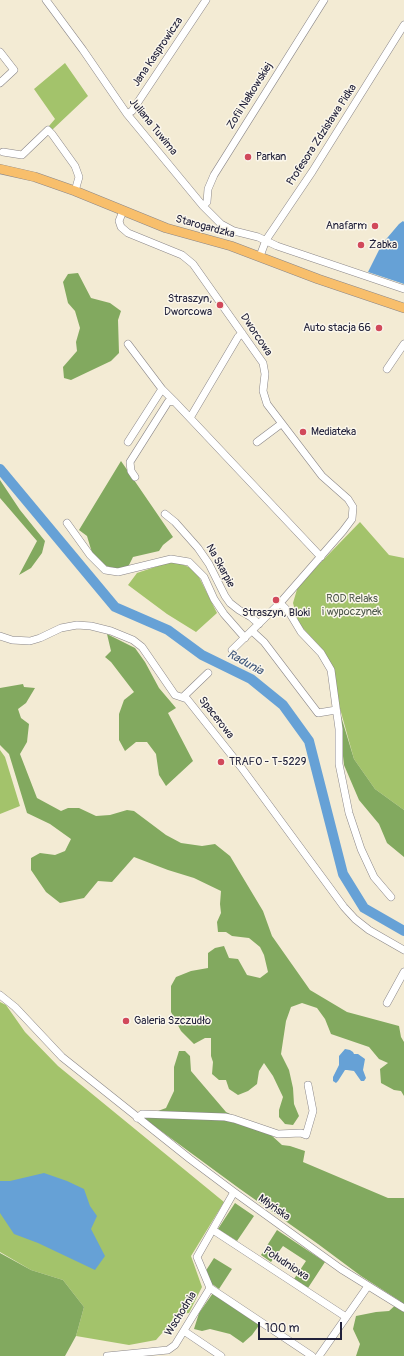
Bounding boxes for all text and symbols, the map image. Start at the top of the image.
street label: Jana Kasprowicza [130,15,186,89]
street label: Zofii Nałkowskiej [224,60,276,132]
street label: Profesora Zdzisława Pidka [284,82,360,188]
street label: Juliana Tuwima [126,96,180,158]
place label: Parkan [256,150,286,164]
marker: Parkan [243,152,253,162]
street label: Starogardzka [174,213,236,241]
place label: Anafarm [326,219,367,233]
marker: Anafarm [370,221,380,231]
place label: Żabka [369,238,397,252]
marker: Żabka [356,240,366,250]
place label: Straszyn, Dworcowa [164,292,212,318]
marker: Straszyn, Dworcowa [215,300,225,310]
street label: Dworcowa [237,311,275,359]
place label: Auto stacja 66 [303,321,371,335]
marker: Auto stacja 66 [374,323,384,333]
place label: Mediateka [311,425,356,439]
marker: Mediateka [298,427,308,437]
street label: Na Skarpie [203,542,237,590]
park label: ROD Relaks i wypoczynek [322,592,382,618]
marker: Straszyn, Bloki [271,595,281,605]
place label: Straszyn, Bloki [242,606,310,620]
water label: Radunia [224,647,266,679]
street label: Spacerowa [195,694,237,742]
place label: TRAFO - T-5229 [229,755,306,769]
marker: TRAFO - T-5229 [216,757,226,767]
place label: Galeria Szczudło [134,1014,211,1028]
marker: Galeria Szczudło [121,1016,131,1026]
street label: Młyńska [255,1192,293,1224]
street label: Południowa [261,1244,311,1284]
street label: Wschodnia [162,1289,200,1339]
scale bar [260,1314,344,1340]
text: 100 m [265,1321,299,1336]

